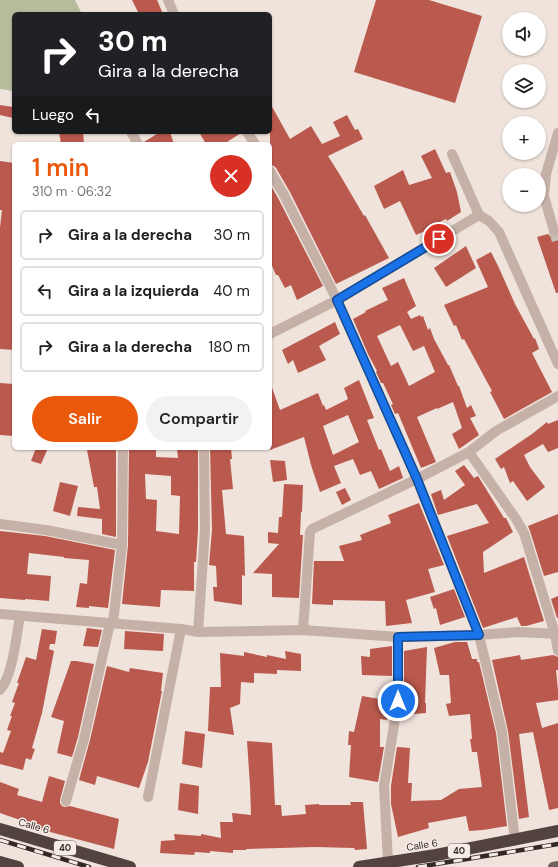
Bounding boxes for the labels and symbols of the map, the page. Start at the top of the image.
pin [422,222,456,256]
position arrow [377,680,419,722]
street label: Calle 6 [17,815,51,837]
street label: Calle 6 [405,836,439,854]
road number: 40 [54,841,76,855]
road number: 40 [448,844,470,858]

